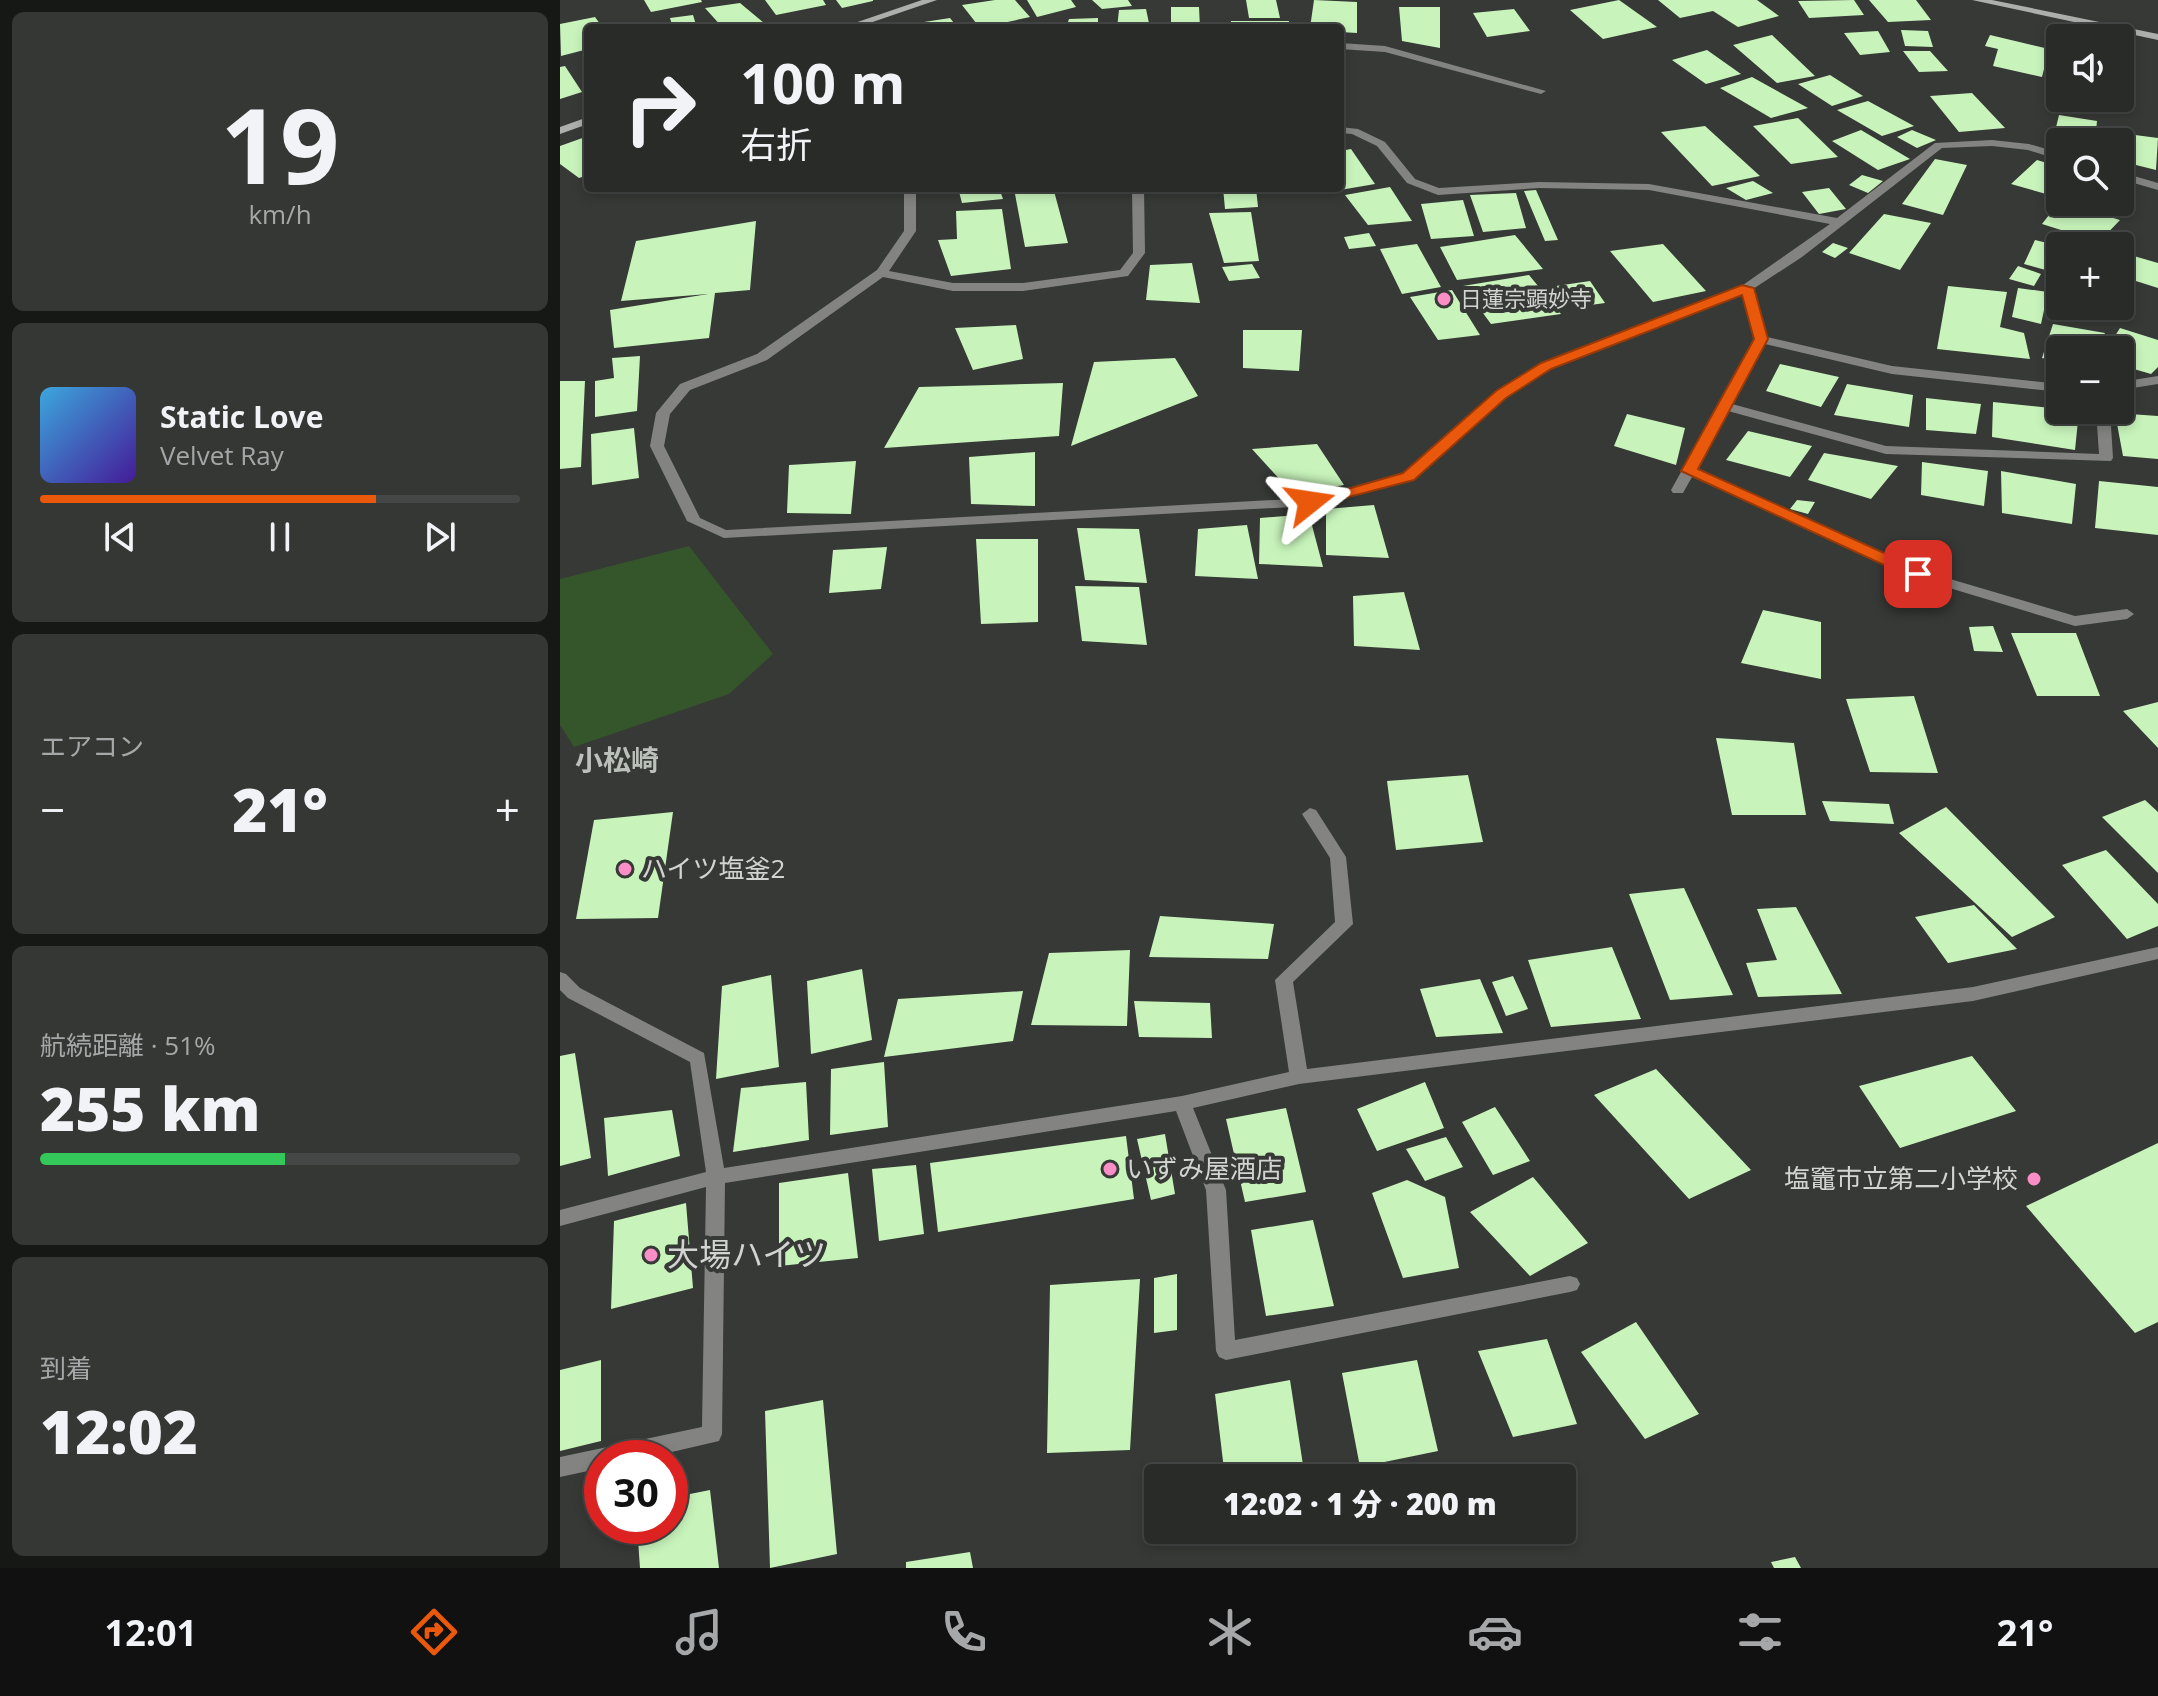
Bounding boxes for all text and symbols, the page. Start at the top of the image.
map controls [2046,24,2134,424]
button: sound [2046,24,2134,112]
text: 100 m [740,44,906,120]
icon: right [608,56,712,160]
text: 19 [221,73,339,214]
text: 右折 [740,120,812,169]
button: search [2046,128,2134,216]
text: km/h [248,196,312,232]
button: + [2046,232,2134,320]
place label: 日蓮宗顕妙寺 [1460,283,1592,313]
marker: 日蓮宗顕妙寺 [1435,290,1453,308]
button: − [2046,336,2134,424]
text: Static Love [160,396,323,437]
text: Velvet Ray [160,437,284,473]
position arrow [1268,460,1352,544]
icon: previous [98,515,142,559]
icon: pause [258,515,302,559]
icon: next [418,515,462,559]
pin [1884,540,1952,608]
icon: arrive [1896,552,1940,596]
text: エアコン [40,728,144,764]
district label: 小松崎 [575,740,659,778]
text: 21° [232,768,328,850]
text: − [40,779,65,839]
text: + [495,779,520,839]
place label: ハイツ塩釜2 [641,850,785,886]
marker: ハイツ塩釜2 [616,860,634,878]
text: 航続距離 · 51% [40,1027,216,1063]
text: 255 km [40,1067,261,1149]
place label: いずみ屋酒店 [1126,1150,1282,1186]
marker: いずみ屋酒店 [1101,1160,1119,1178]
place label: 塩竈市立第二小学校 [1784,1160,2018,1196]
marker: 塩竈市立第二小学校 [2025,1170,2043,1188]
place label: 大場ハイツ [667,1232,826,1275]
marker: 大場ハイツ [642,1246,660,1264]
text: 到着 [40,1350,92,1386]
text: 12:02 [40,1390,198,1472]
speed limit sign: 30 [584,1440,688,1544]
text: 12:02 · 1 分 · 200 m [1223,1483,1497,1524]
icon: directions [406,1604,462,1660]
icon: music [671,1604,727,1660]
icon: phone [936,1604,992,1660]
icon: climate [1202,1604,1258,1660]
icon: car [1467,1604,1523,1660]
icon: filters [1732,1604,1788,1660]
text: 12:01 [105,1608,197,1657]
text: 21° [1997,1608,2053,1657]

